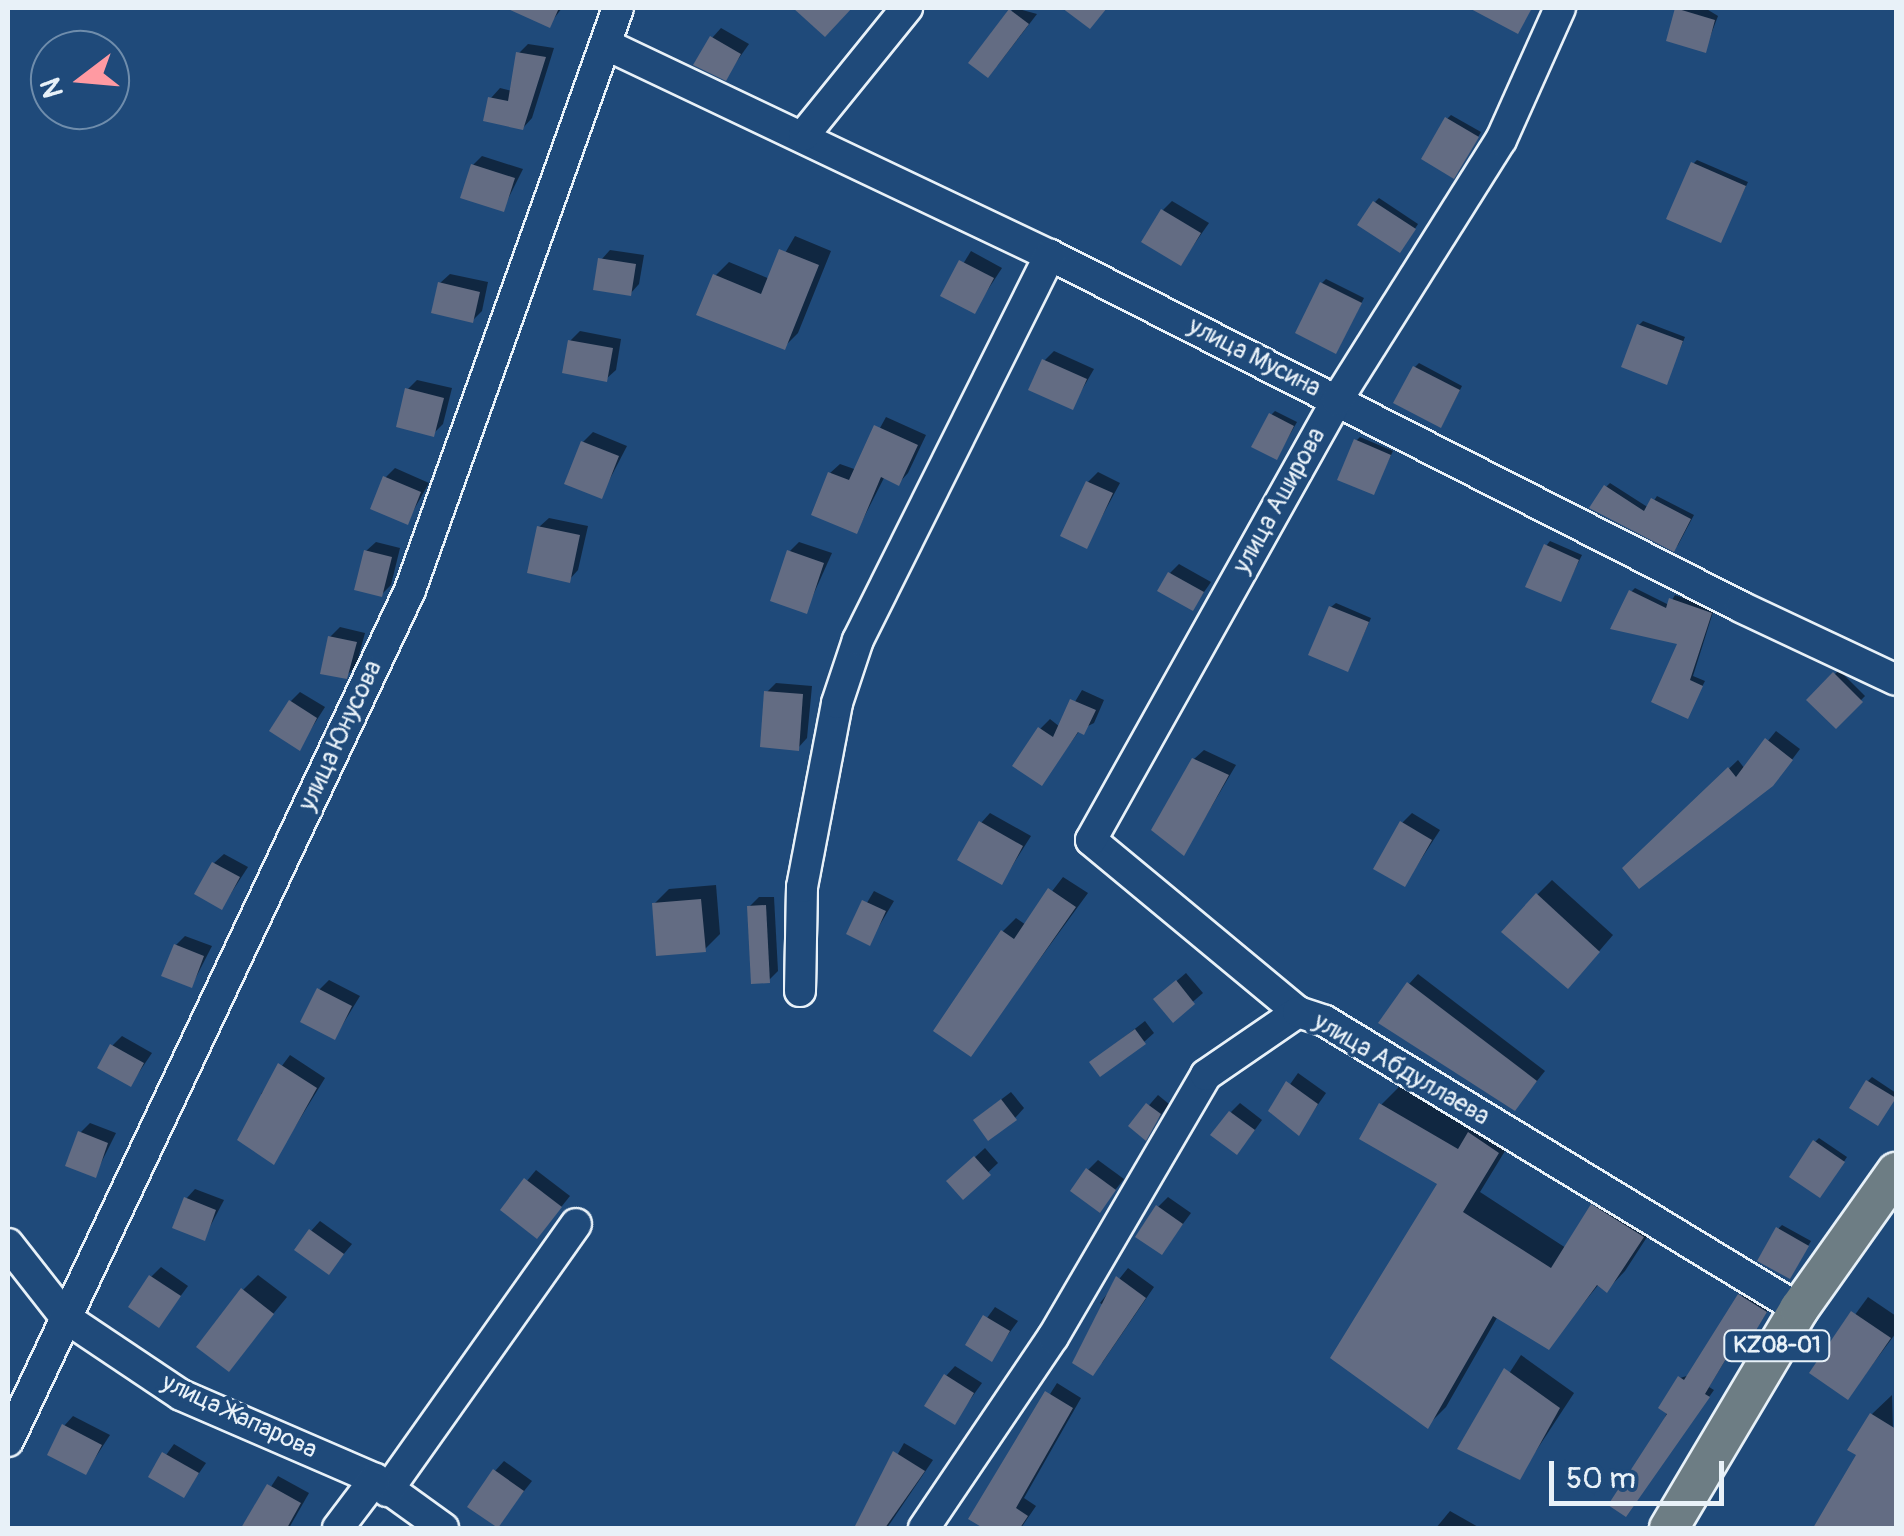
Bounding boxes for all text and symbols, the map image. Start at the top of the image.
north arrow [30,30,130,130]
text: N [33,74,72,102]
street label: улица Мусина [1183,312,1325,404]
street label: улица Аширова [1228,423,1332,579]
street label: улица Юнусова [293,656,389,816]
street label: улица Абдуллаева [1308,1007,1494,1133]
road number: KZ08-01 [1722,1329,1832,1363]
street label: улица Жапарова [157,1368,321,1466]
scale bar [1554,1441,1729,1503]
text: 50 m [1566,1460,1636,1497]

